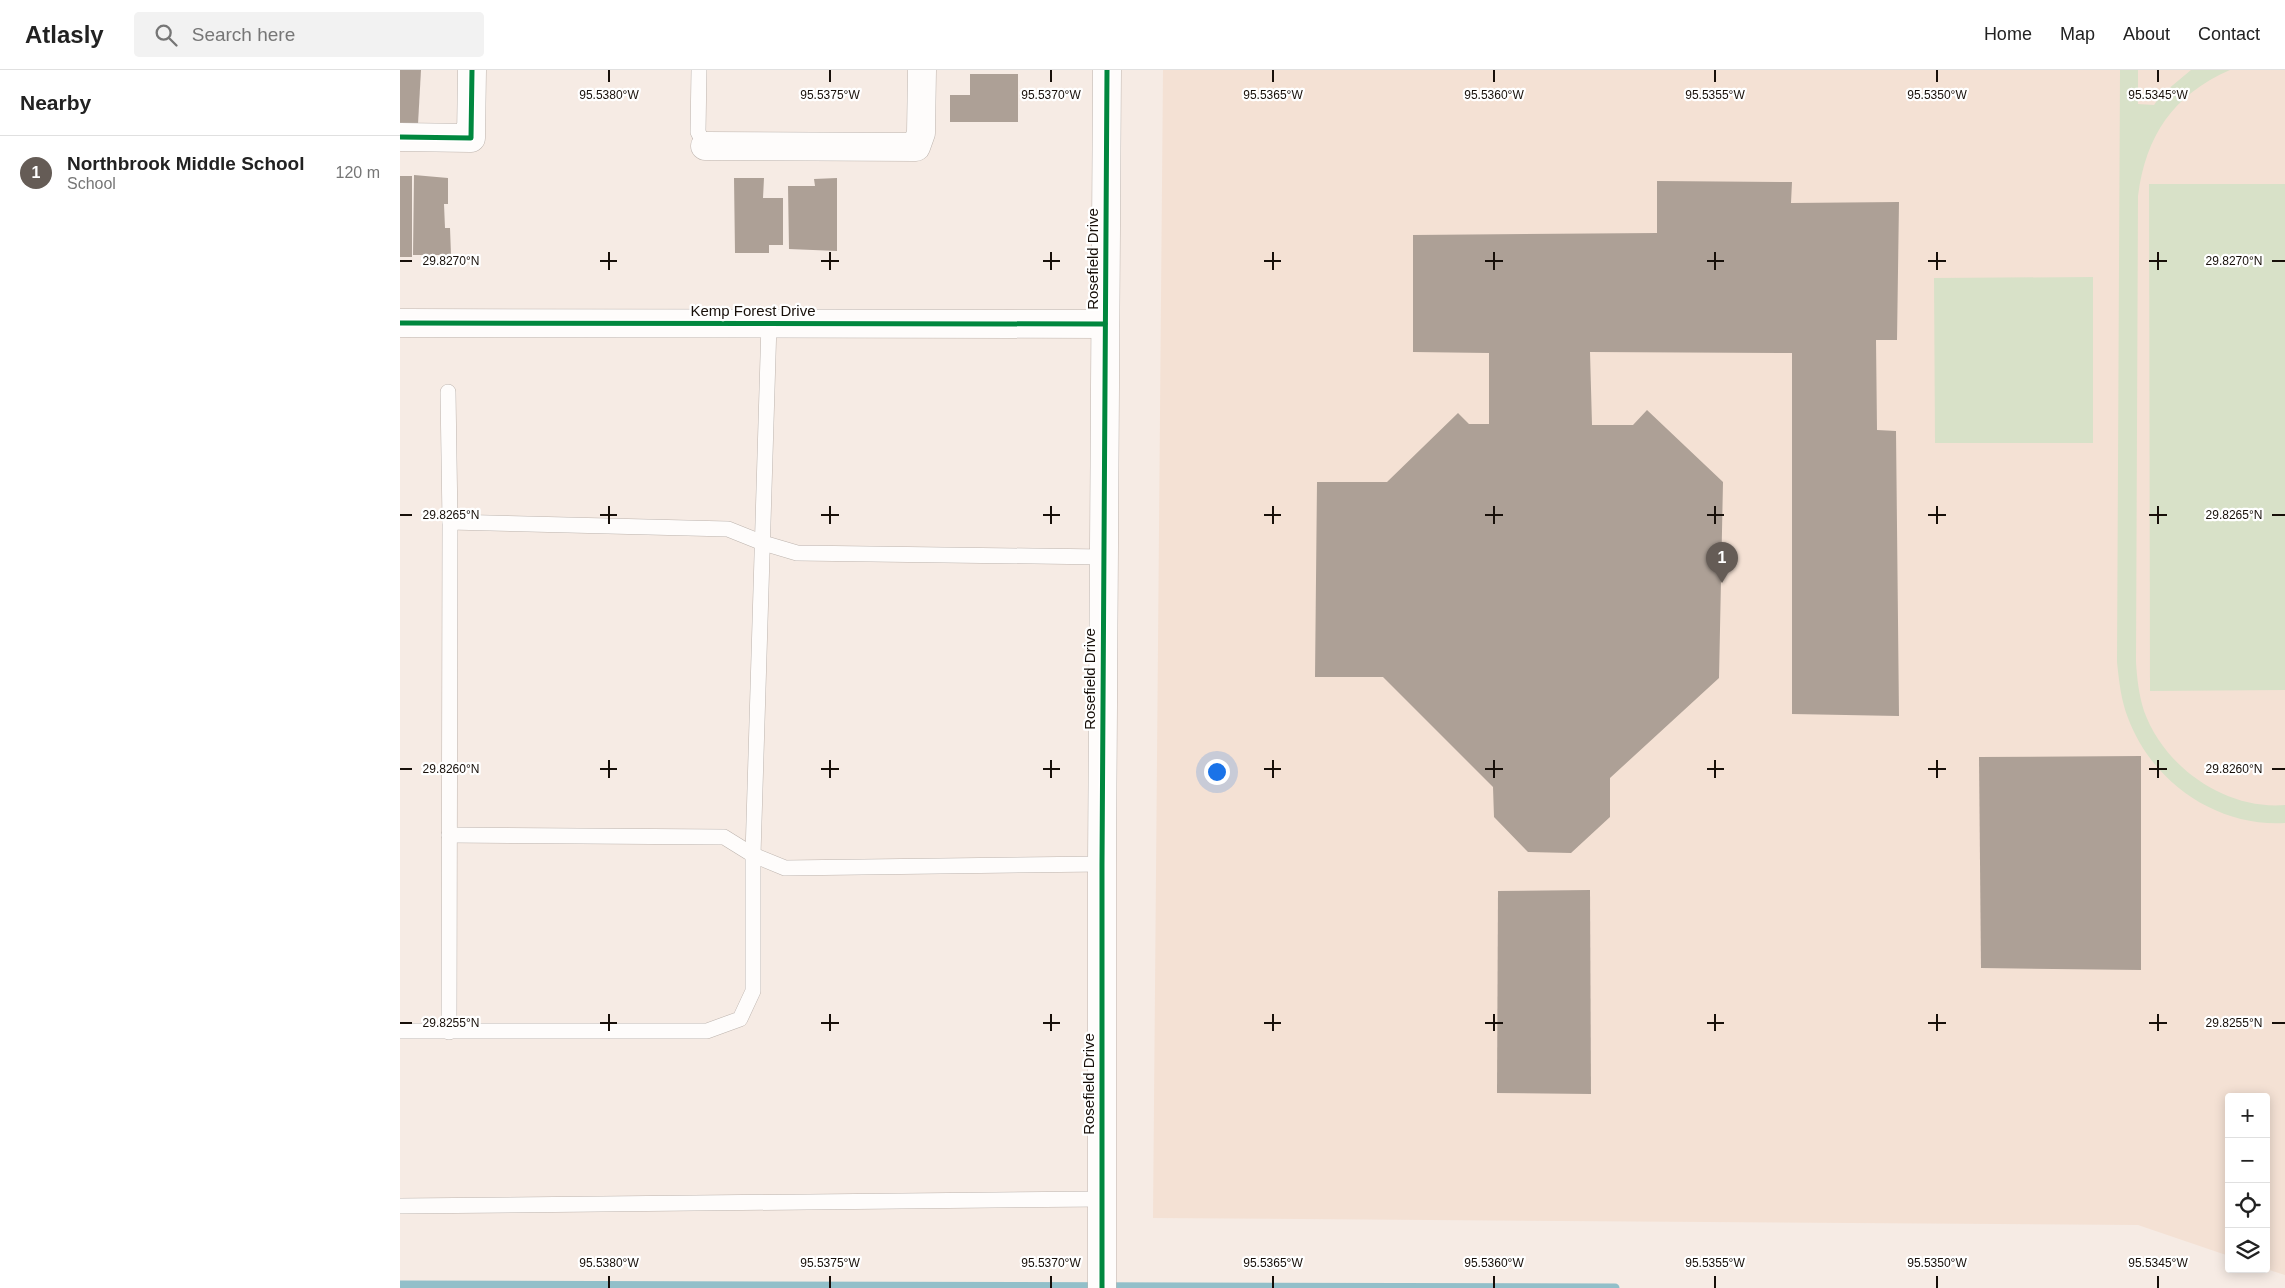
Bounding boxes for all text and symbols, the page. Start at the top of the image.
search box [134,12,484,57]
text: Atlasly [25,21,104,48]
icon: search [152,21,180,49]
text: Search here [192,24,295,45]
text: Home [1984,24,2032,44]
text: Map [2060,24,2095,44]
text: About [2123,24,2170,44]
text: Contact [2198,24,2260,44]
text: 95.5380°W [579,88,639,102]
text: 95.5375°W [800,88,860,102]
text: 95.5370°W [1021,88,1081,102]
text: 95.5365°W [1243,88,1303,102]
text: 95.5360°W [1464,88,1524,102]
text: 95.5355°W [1685,88,1745,102]
text: 95.5350°W [1907,88,1967,102]
text: 95.5345°W [2128,88,2188,102]
text: Nearby [20,91,91,114]
text: Northbrook Middle School [67,153,305,174]
text: 1 [32,164,40,181]
text: 120 m [336,164,380,181]
text: School [67,175,116,192]
street label: Rosefield Drive [1084,208,1101,310]
text: 29.8270°N [423,254,479,268]
text: 29.8270°N [2206,254,2262,268]
street label: Kemp Forest Drive [690,302,816,319]
text: 29.8265°N [423,508,479,522]
text: 29.8265°N [2206,508,2262,522]
pin: 1 [1706,542,1738,583]
street label: Rosefield Drive [1081,628,1098,730]
your location [1204,759,1230,785]
text: 29.8260°N [423,762,479,776]
text: 29.8260°N [2206,762,2262,776]
text: 29.8255°N [423,1016,479,1030]
text: 29.8255°N [2206,1016,2262,1030]
street label: Rosefield Drive [1080,1033,1097,1135]
map controls [2225,1093,2270,1273]
button: + [2225,1093,2270,1138]
button: − [2225,1138,2270,1183]
button: locate [2225,1183,2270,1228]
button: layers [2225,1228,2270,1273]
text: 95.5380°W [579,1256,639,1270]
text: 95.5375°W [800,1256,860,1270]
text: 95.5370°W [1021,1256,1081,1270]
text: 95.5365°W [1243,1256,1303,1270]
text: 95.5360°W [1464,1256,1524,1270]
text: 95.5355°W [1685,1256,1745,1270]
text: 95.5350°W [1907,1256,1967,1270]
text: 95.5345°W [2128,1256,2188,1270]

